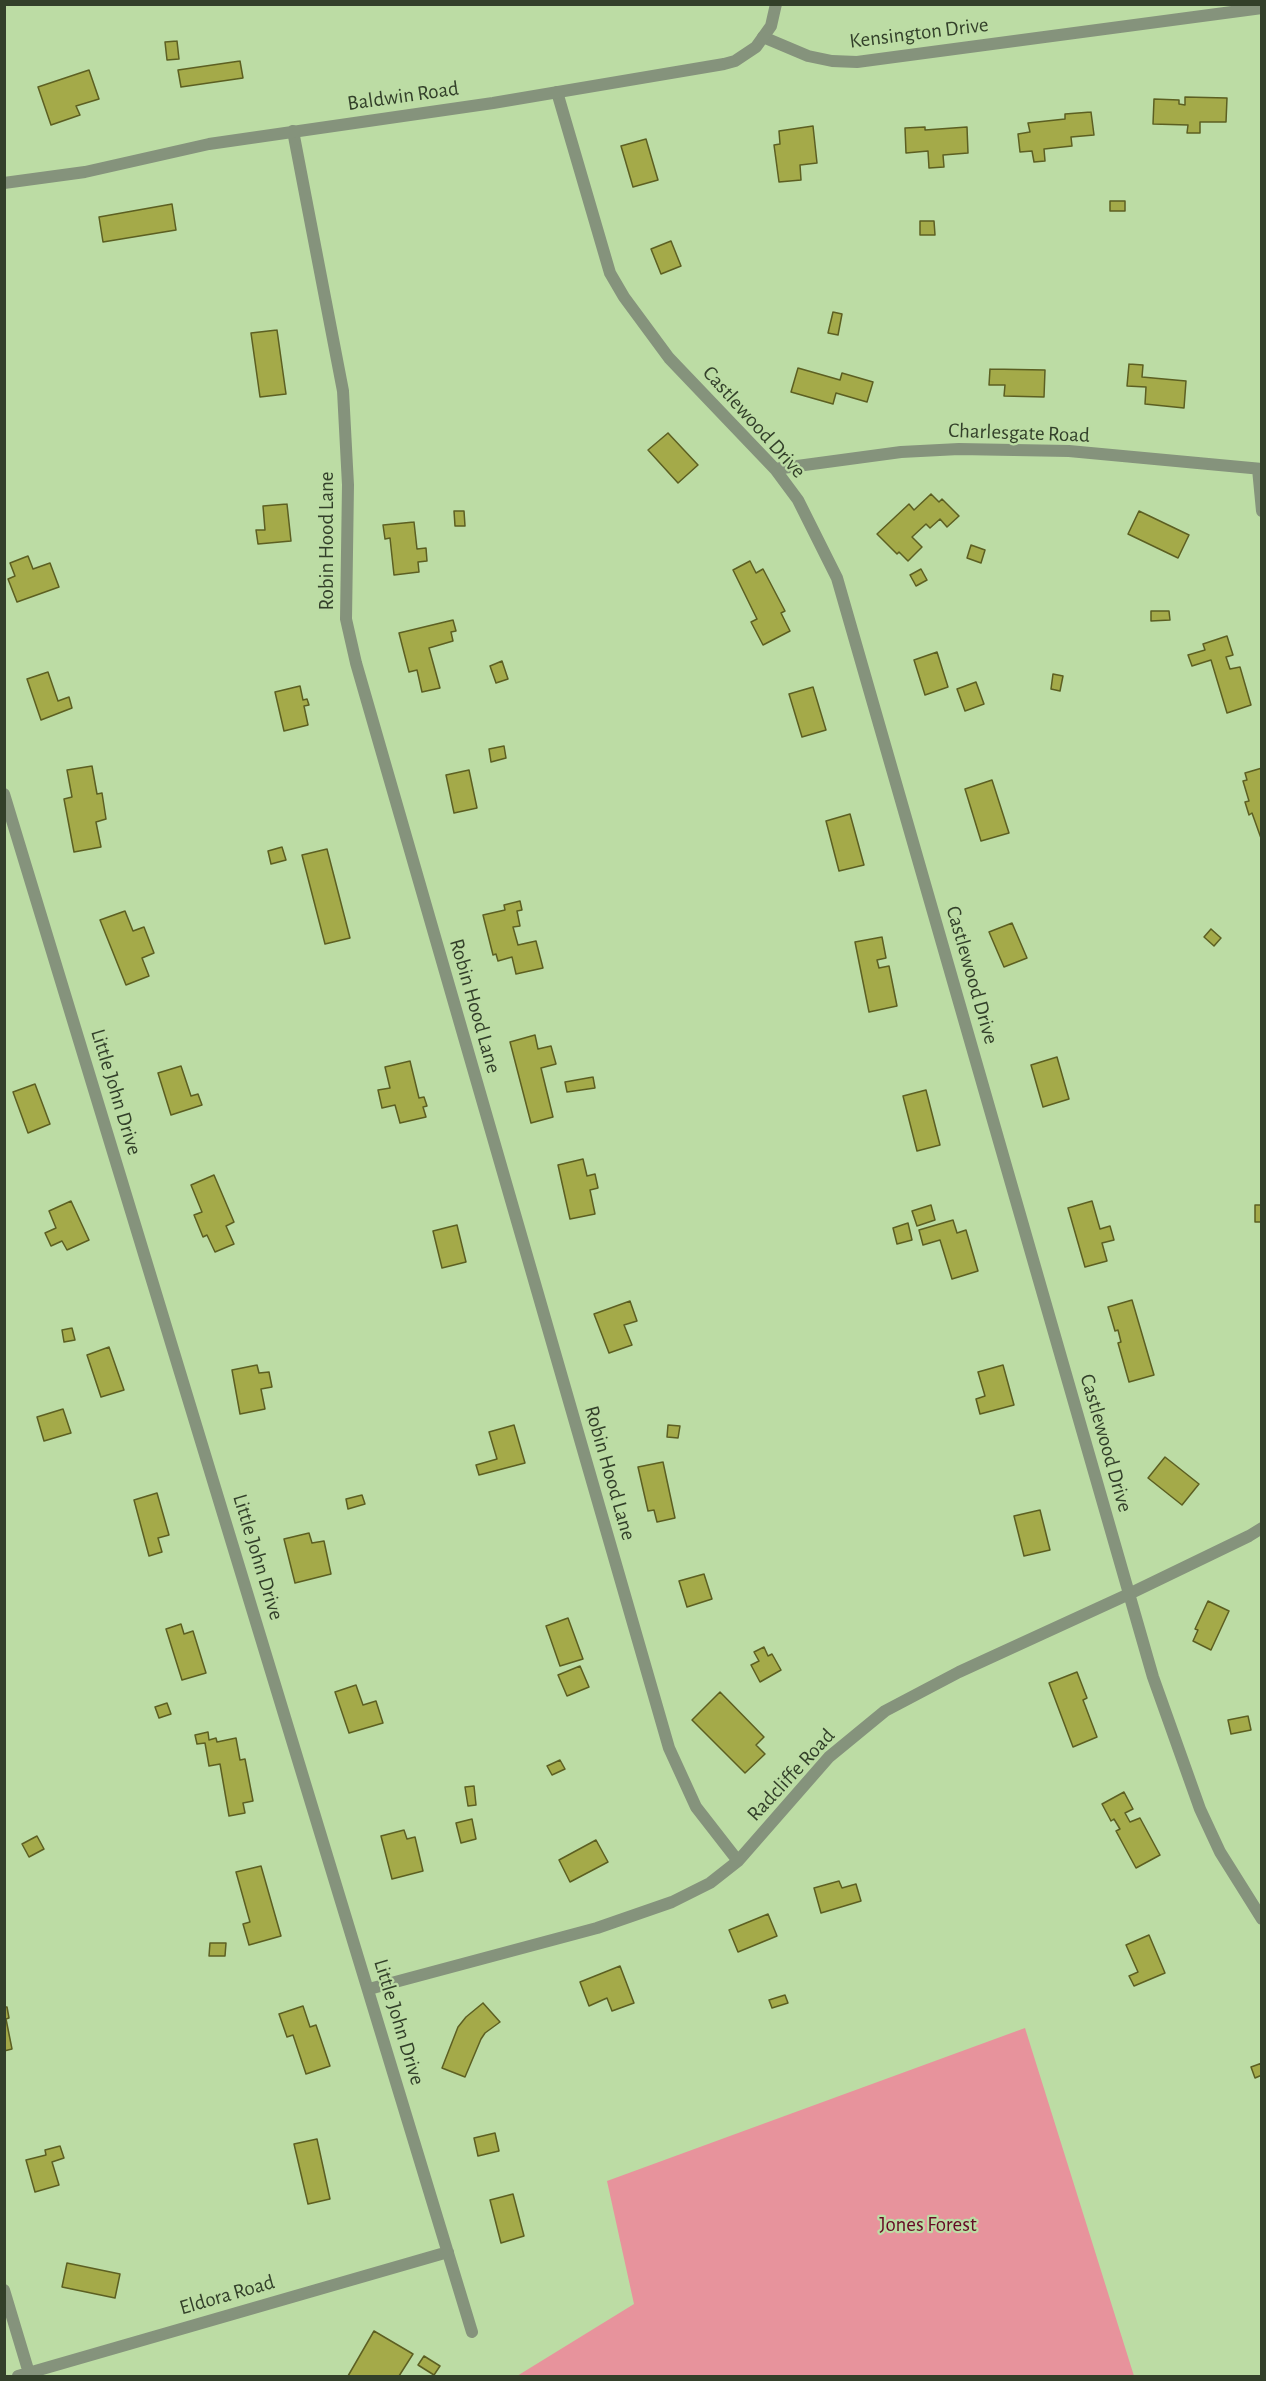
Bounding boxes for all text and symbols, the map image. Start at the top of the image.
street label: Kensington Drive [848,12,990,54]
street label: Baldwin Road [346,76,460,116]
street label: Castlewood Drive [697,361,811,483]
street label: Charlesgate Road [948,418,1090,448]
street label: Robin Hood Lane [314,471,340,611]
street label: Castlewood Drive [940,903,1004,1047]
street label: Robin Hood Lane [444,936,506,1076]
street label: Little John Drive [85,1026,147,1158]
street label: Castlewood Drive [1074,1371,1138,1515]
street label: Robin Hood Lane [579,1403,641,1543]
street label: Little John Drive [227,1491,289,1623]
street label: Radcliffe Road [742,1723,840,1827]
street label: Little John Drive [368,1956,430,2088]
park label: Jones Forest [879,2212,977,2238]
street label: Eldora Road [177,2269,277,2321]

